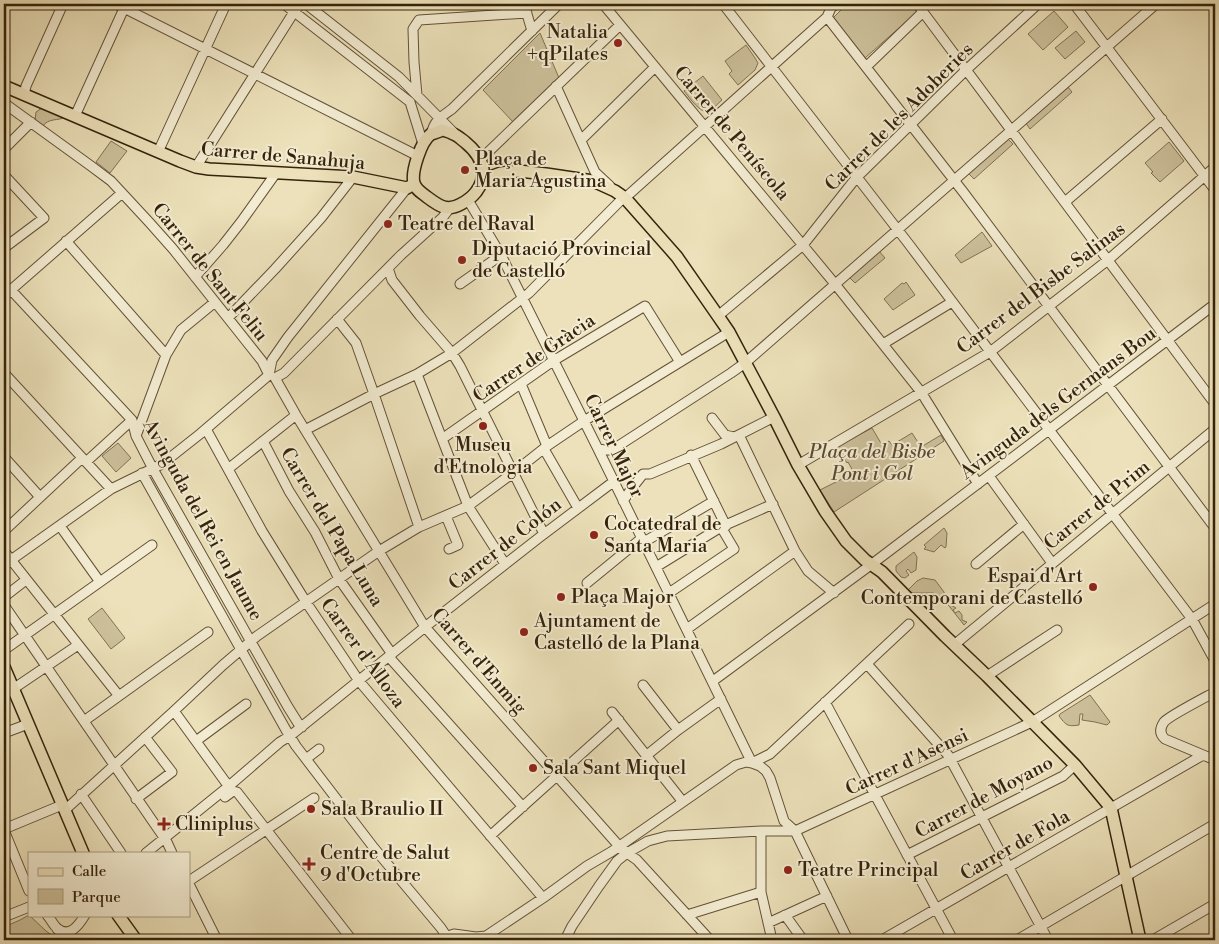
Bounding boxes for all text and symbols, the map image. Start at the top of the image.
place label: Natalia +qPilates [527,20,608,66]
marker: Natalia +qPilates [612,37,624,49]
street label: Carrer de les Adoberies [820,38,978,196]
street label: Carrer de Peníscola [669,61,795,205]
street label: Carrer de Sanahuja [200,137,367,175]
place label: Plaça de Maria Agustina [475,147,607,193]
marker: Plaça de Maria Agustina [459,164,471,176]
street label: Carrer de Sant Feliu [147,198,273,346]
place label: Teatre del Raval [398,212,535,236]
street label: Carrer del Bisbe Salinas [952,217,1130,359]
marker: Teatre del Raval [382,218,394,230]
place label: Diputació Provincial de Castelló [472,237,652,283]
marker: Diputació Provincial de Castelló [456,254,468,266]
street label: Carrer de Gràcia [468,308,600,408]
street label: Avinguda dels Germans Bou [954,321,1161,485]
street label: Carrer Major [579,390,649,502]
street label: Avinguda del Rei en Jaume [137,414,268,625]
marker: Museu d'Etnologia [477,420,489,432]
place label: Museu d'Etnologia [434,433,533,479]
park label: Plaça del Bisbe Pont i Gol [808,440,935,486]
street label: Carrer del Papa Luna [275,443,389,611]
street label: Carrer de Prim [1039,455,1155,555]
street label: Carrer de Colón [444,492,566,596]
place label: Cocatedral de Santa Maria [604,512,722,558]
marker: Cocatedral de Santa Maria [588,529,600,541]
place label: Espai d'Art Contemporani de Castelló [861,564,1083,610]
marker: Espai d'Art Contemporani de Castelló [1087,581,1099,593]
place label: Plaça Major [571,585,674,609]
marker: Plaça Major [555,591,567,603]
street label: Carrer d'Alloza [315,593,411,713]
street label: Carrer d'Enmig [426,603,532,719]
place label: Ajuntament de Castelló de la Plana [533,609,700,655]
marker: Ajuntament de Castelló de la Plana [518,626,530,638]
street label: Carrer d'Asensi [842,723,972,801]
street label: Carrer de Moyano [911,750,1057,844]
place label: Sala Sant Miquel [543,756,686,780]
marker: Sala Sant Miquel [527,762,539,774]
place label: Sala Braulio II [321,797,444,821]
marker: Sala Braulio II [305,803,317,815]
street label: Carrer de Fola [956,804,1074,886]
place label: Cliniplus [175,812,253,836]
marker: Cliniplus [157,817,171,831]
place label: Centre de Salut 9 d'Octubre [320,841,451,887]
legend [28,852,190,916]
marker: Centre de Salut 9 d'Octubre [302,857,316,871]
place label: Teatre Principal [798,858,939,882]
text: Calle [72,862,106,881]
marker: Teatre Principal [782,864,794,876]
text: Parque [72,888,121,907]

